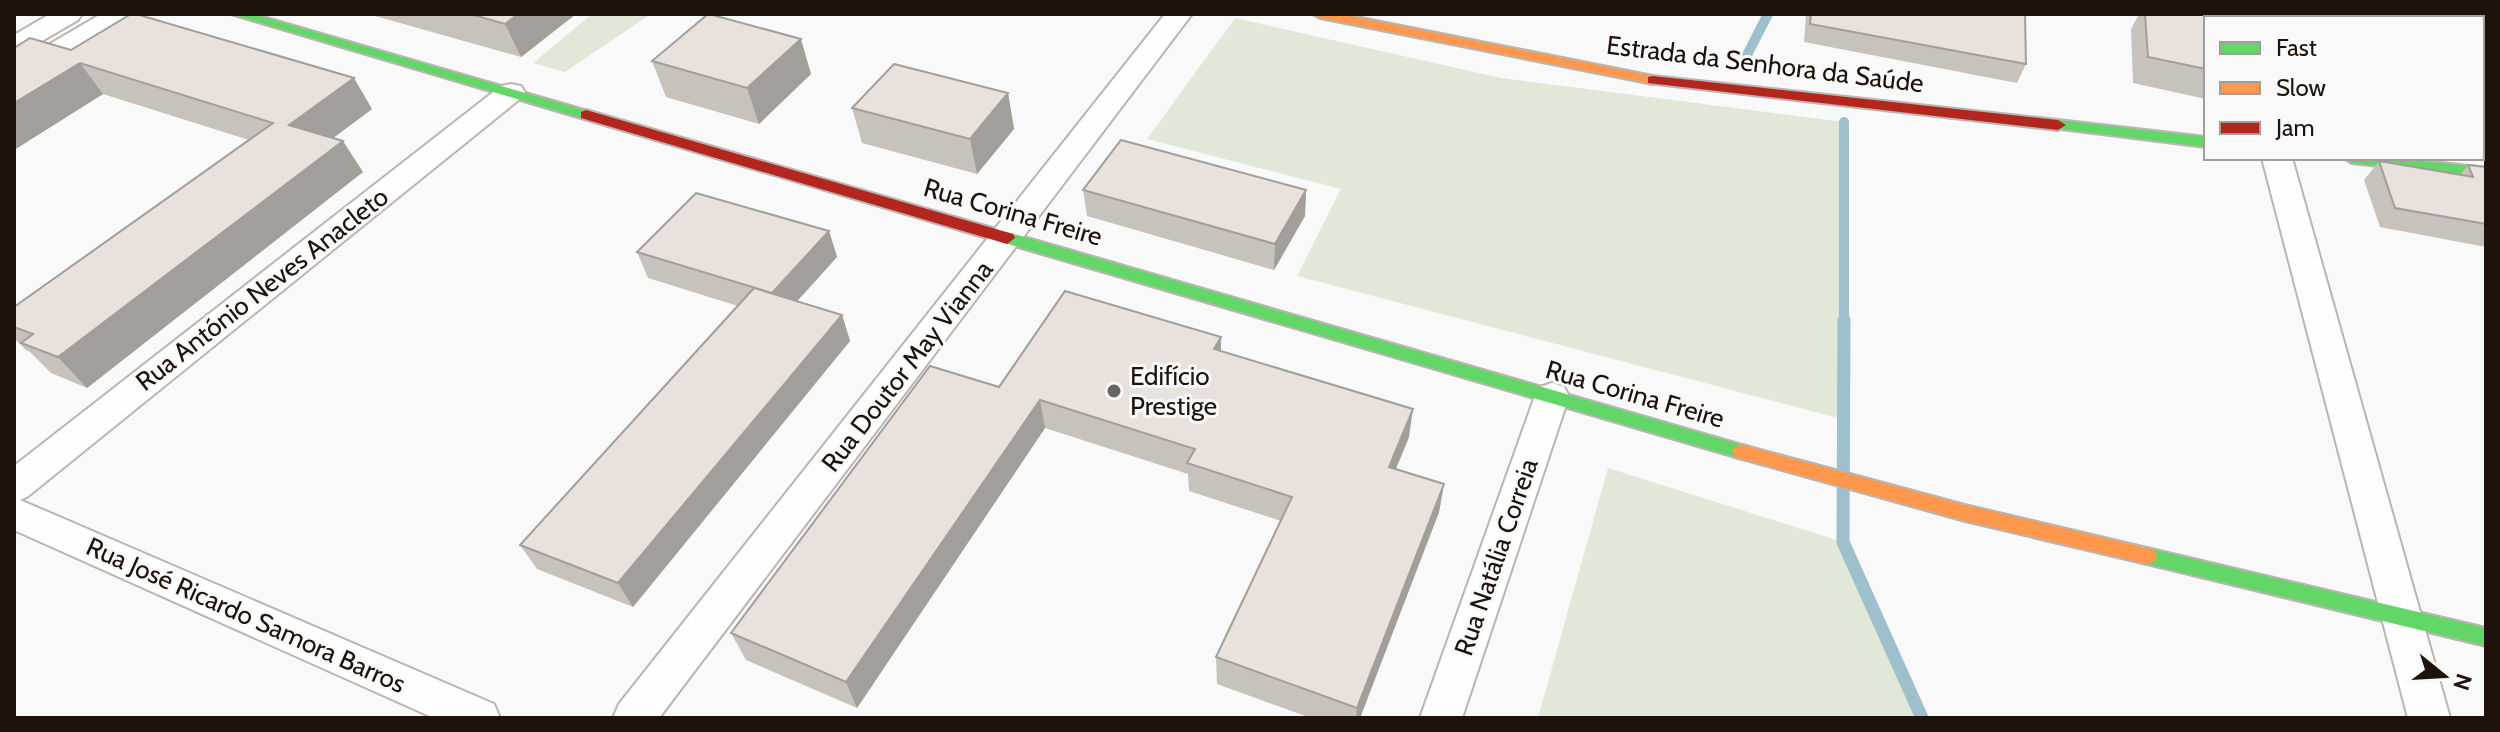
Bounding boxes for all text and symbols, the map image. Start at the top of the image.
legend [2204,16,2484,160]
street label: Estrada da Senhora da Saúde [1605,29,1925,99]
text: Fast [2276,33,2317,62]
text: Slow [2276,73,2326,102]
text: Jam [2275,113,2314,142]
street label: Rua Corina Freire [920,171,1106,253]
street label: Rua António Neves Anacleto [129,180,395,398]
street label: Rua Doutor May Vianna [815,254,1000,478]
street label: Rua Corina Freire [1542,353,1728,435]
place label: Edifício Prestige [1130,360,1217,422]
marker: Edifício Prestige [1105,382,1123,400]
street label: Rua Natália Correia [1447,454,1545,660]
street label: Rua José Ricardo Samora Barros [82,530,411,700]
north arrow [2404,636,2484,716]
text: N [2447,670,2478,694]

